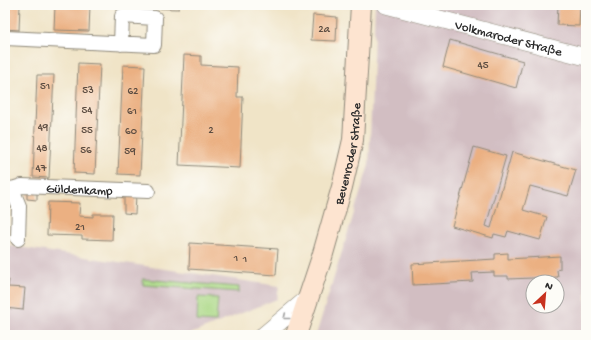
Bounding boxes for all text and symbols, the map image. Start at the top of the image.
street label: Volkmaroder Straße [452,18,564,61]
house number: 2a [318,24,331,36]
house number: 45 [478,60,489,72]
house number: 51 [40,81,50,93]
house number: 53 [82,85,94,97]
house number: 62 [128,86,139,98]
street label: Bevenroder Straße [332,102,365,208]
house number: 54 [82,105,93,117]
house number: 61 [127,106,137,118]
house number: 49 [38,122,49,134]
house number: 55 [81,125,93,137]
house number: 2 [208,125,214,137]
house number: 60 [125,126,137,138]
house number: 48 [36,143,48,155]
house number: 56 [80,145,92,157]
house number: 59 [124,146,136,158]
house number: 47 [36,163,47,175]
street label: Güldenkamp [46,182,113,200]
house number: 21 [75,222,85,234]
house number: 1 [233,253,238,265]
house number: 1 [242,254,247,266]
north arrow [525,274,565,314]
text: N [543,280,554,294]
one-way arrow [283,312,290,319]

